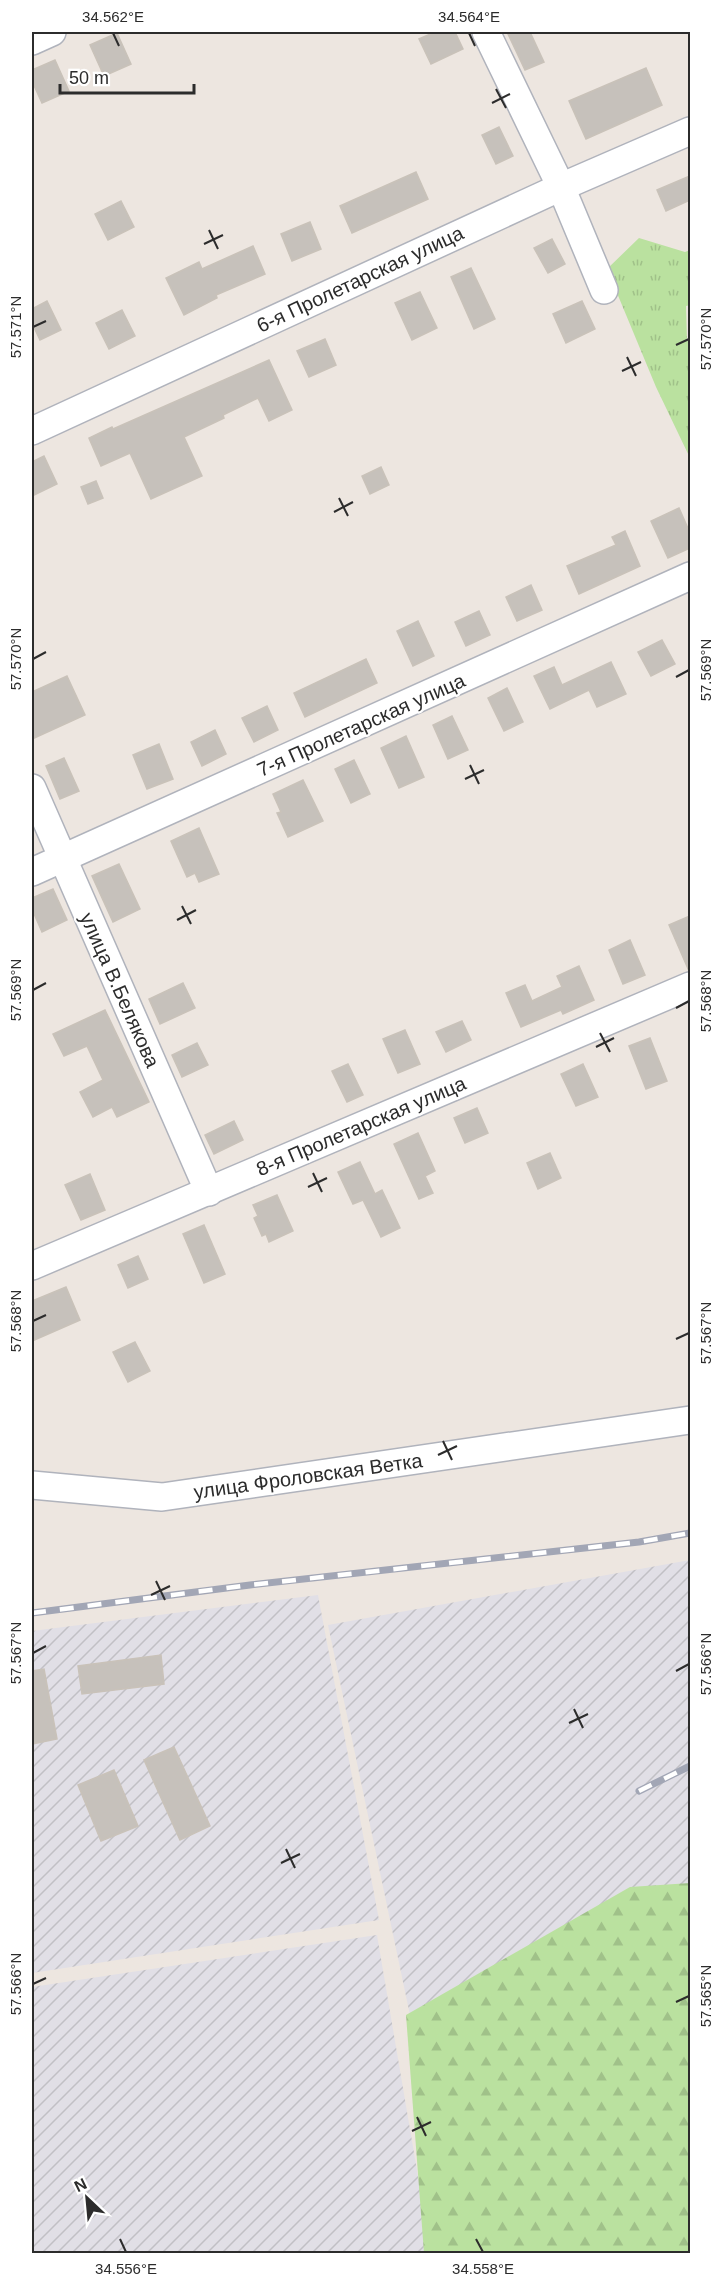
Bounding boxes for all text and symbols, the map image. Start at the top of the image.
text: 34.562°E [82,8,144,25]
text: 34.564°E [438,8,500,25]
scale bar [60,57,194,95]
text: 50 m [69,68,109,88]
street label: 6-я Пролетарская улица [253,221,468,337]
text: 57.571°N [7,296,24,358]
text: 57.570°N [697,308,714,370]
text: 57.570°N [7,628,24,690]
text: 57.569°N [697,639,714,701]
street label: 7-я Пролетарская улица [254,669,469,781]
street label: улица В.Белякова [76,909,164,1072]
text: 57.569°N [7,959,24,1021]
text: 57.568°N [697,970,714,1032]
street label: 8-я Пролетарская улица [253,1072,470,1180]
text: 57.568°N [7,1290,24,1352]
text: 57.567°N [697,1302,714,1364]
street label: улица Фроловская Ветка [192,1449,425,1503]
text: 57.567°N [7,1622,24,1684]
text: 57.566°N [697,1633,714,1695]
text: 57.566°N [7,1953,24,2015]
text: 57.565°N [697,1965,714,2027]
north arrow [57,2168,117,2228]
text: N [72,2175,90,2195]
text: 34.556°E [95,2260,157,2277]
text: 34.558°E [452,2260,514,2277]

